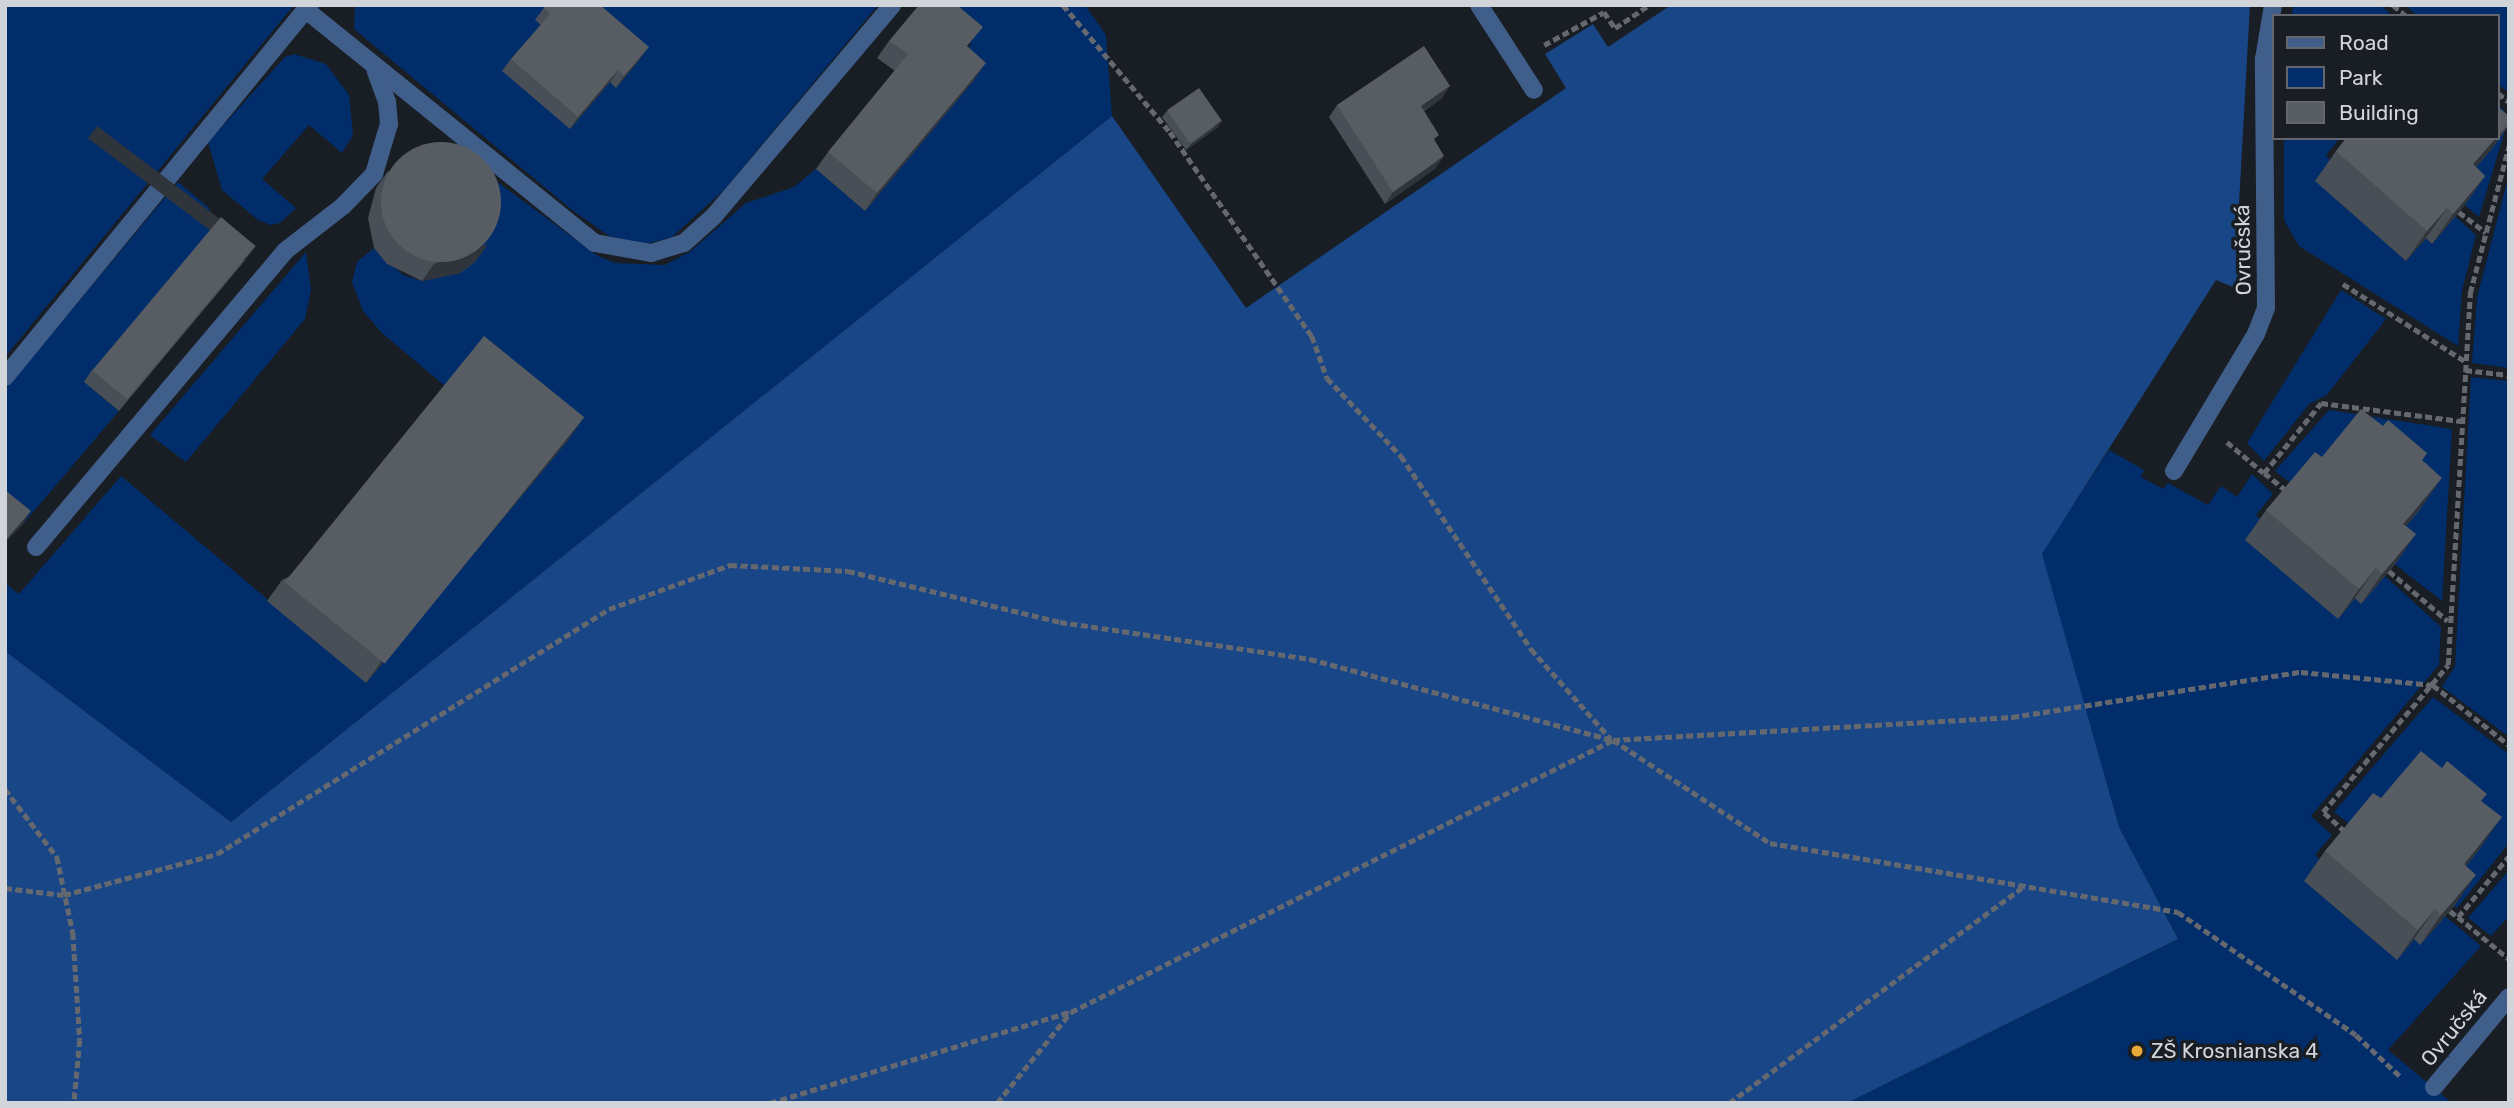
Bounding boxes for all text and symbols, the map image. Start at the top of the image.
legend [2272,14,2500,140]
text: Road [2339,30,2389,55]
text: Park [2339,65,2383,90]
text: Building [2339,100,2419,125]
street label: Ovručská [2230,204,2256,296]
street label: Ovručská [2416,985,2492,1071]
place label: ZŠ Krosnianska 4 [2151,1038,2318,1064]
marker: ZŠ Krosnianska 4 [2129,1043,2145,1059]

